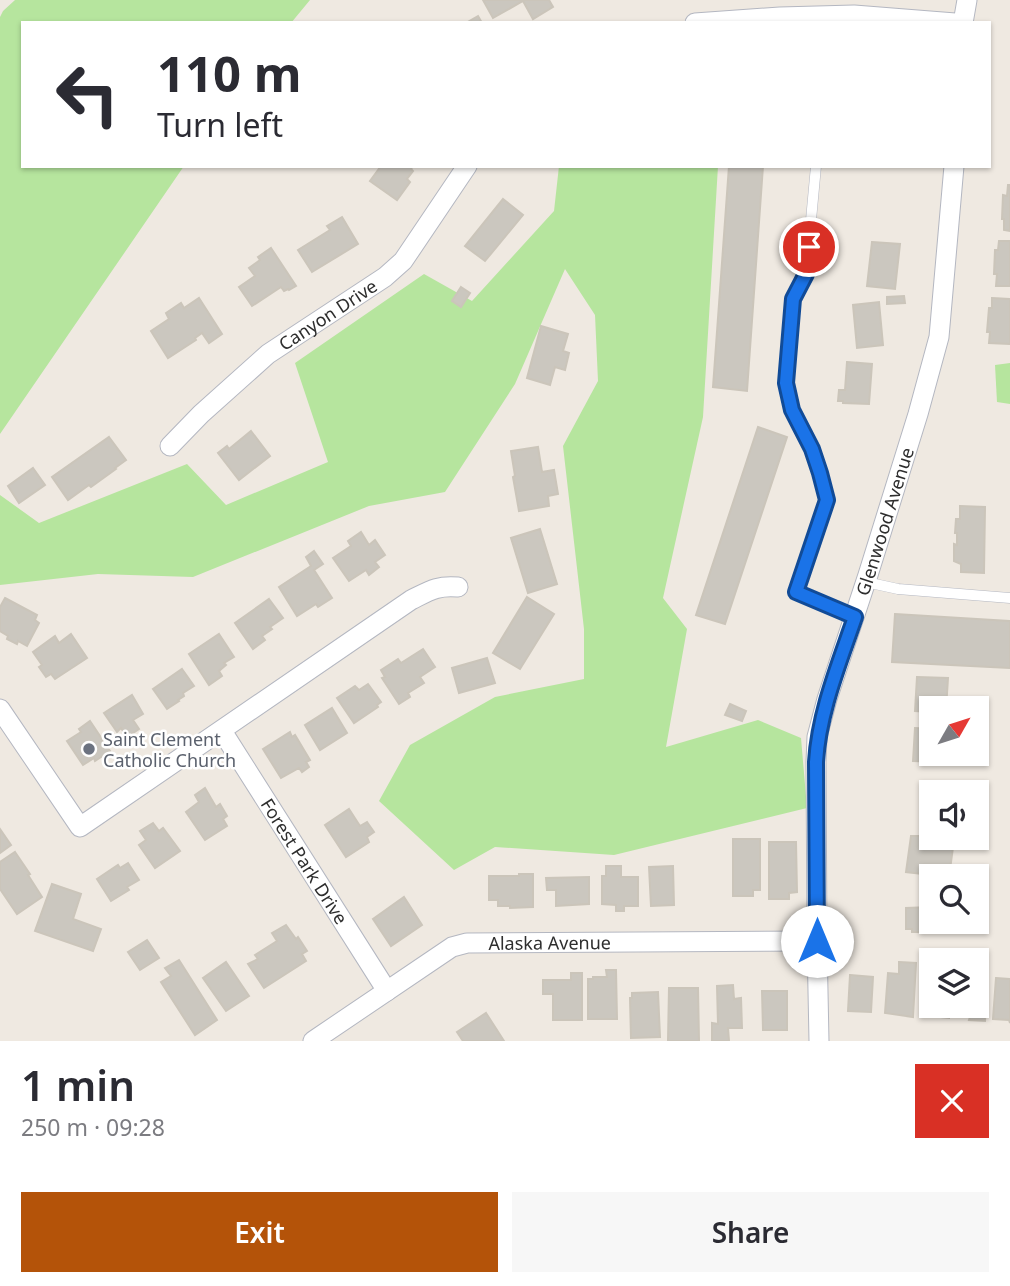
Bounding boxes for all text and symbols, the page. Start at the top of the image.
text: 110 m [157,40,302,106]
icon: left [42,49,133,140]
text: Turn left [157,103,283,146]
pin [779,217,839,277]
icon: arrive [790,228,828,266]
street label: Canyon Drive [274,274,382,356]
street label: Glenwood Avenue [850,444,919,599]
north arrow [919,696,989,766]
map controls [919,696,989,1018]
place label: Saint Clement Catholic Church [103,727,236,772]
marker: Saint Clement Catholic Church [81,741,97,757]
button: sound [919,780,989,850]
street label: Forest Park Drive [256,794,353,928]
button: search [919,864,989,934]
position arrow [780,904,854,978]
street label: Alaska Avenue [488,930,611,955]
button: layers [919,948,989,1018]
text: 1 min [21,1056,135,1113]
button: close [915,1064,989,1138]
text: 250 m · 09:28 [21,1111,165,1143]
button: Exit [21,1192,498,1272]
button: Share [512,1192,989,1272]

